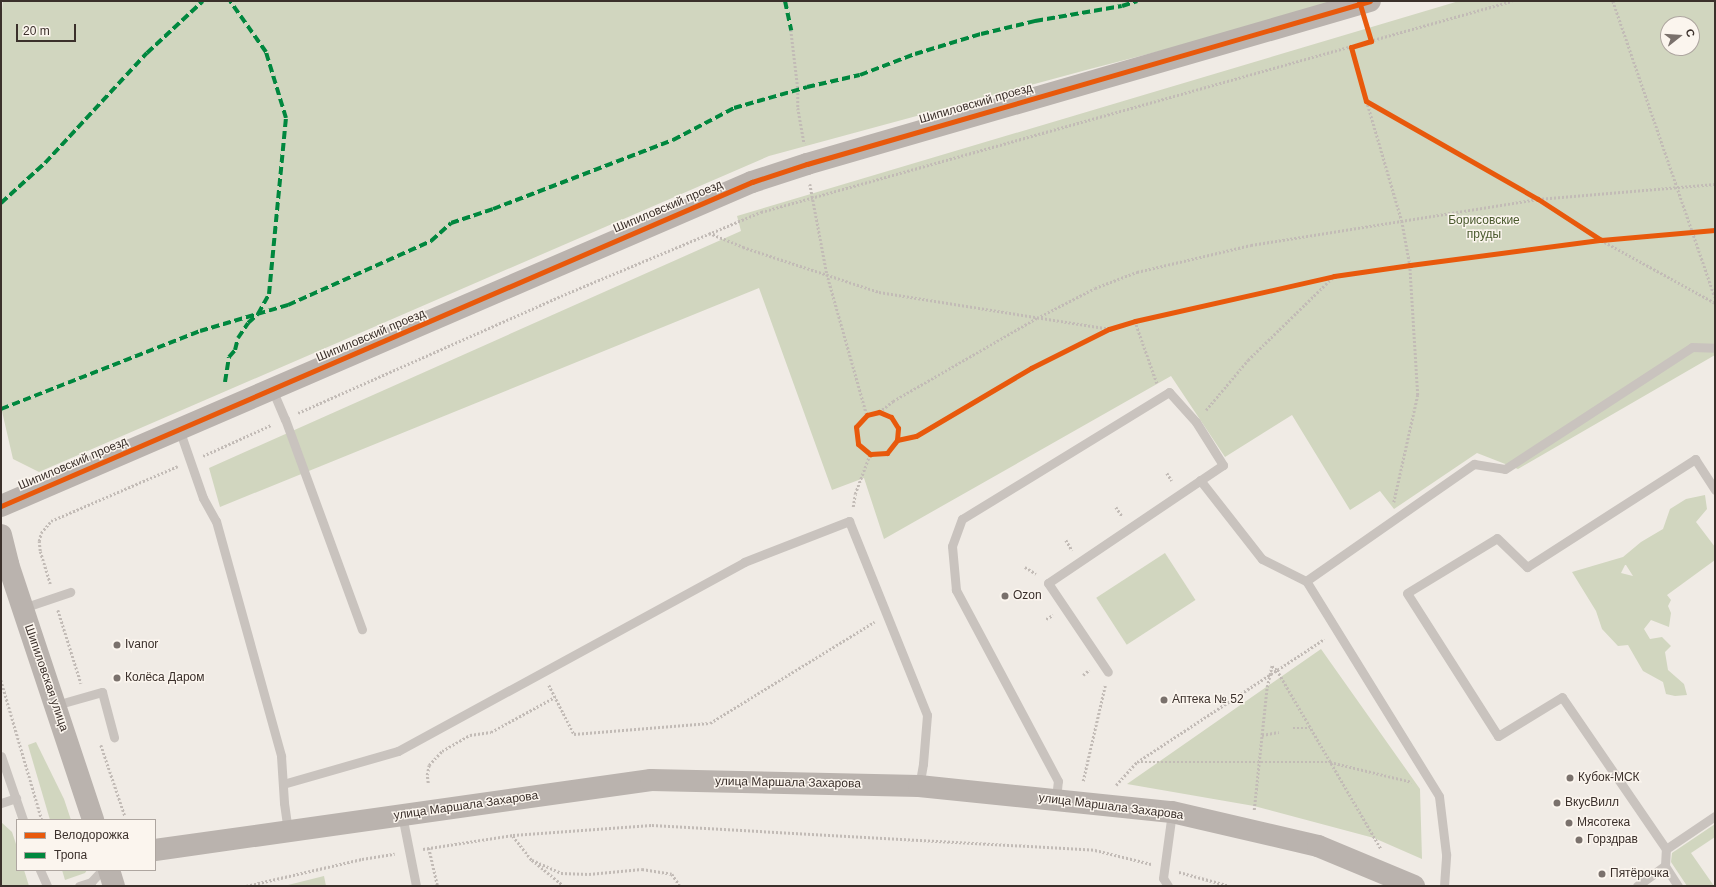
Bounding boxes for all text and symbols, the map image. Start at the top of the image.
scale bar [18,16,78,42]
north arrow [1660,16,1700,56]
text: 20 m [23,24,50,38]
text: С [1684,27,1697,38]
street label: Шипиловский проезд [918,81,1034,127]
street label: Шипиловский проезд [611,177,725,237]
park label: Борисовские пруды [1448,214,1520,242]
street label: Шипиловский проезд [314,306,428,366]
street label: Шипиловский проезд [16,434,130,494]
place label: Ozon [1013,589,1042,603]
marker: Ozon [1000,591,1010,601]
street label: Шипиловская улица [21,623,71,733]
place label: Ivanor [125,638,158,652]
marker: Ivanor [112,640,122,650]
place label: Колёса Даром [125,671,204,685]
marker: Колёса Даром [112,673,122,683]
place label: Аптека № 52 [1172,693,1244,707]
marker: Аптека № 52 [1159,695,1169,705]
place label: Кубок-МСК [1578,771,1640,785]
marker: Кубок-МСК [1565,773,1575,783]
street label: улица Маршала Захарова [715,775,861,791]
street label: улица Маршала Захарова [393,789,539,823]
street label: улица Маршала Захарова [1038,791,1184,823]
place label: ВкусВилл [1565,796,1619,810]
marker: ВкусВилл [1552,798,1562,808]
place label: Мясотека [1577,816,1630,830]
marker: Мясотека [1564,818,1574,828]
legend [16,819,156,871]
text: Велодорожка [54,828,129,842]
place label: Горздрав [1587,833,1638,847]
marker: Горздрав [1574,835,1584,845]
text: Тропа [54,848,87,862]
place label: Пятёрочка [1610,867,1669,881]
marker: Пятёрочка [1597,869,1607,879]

